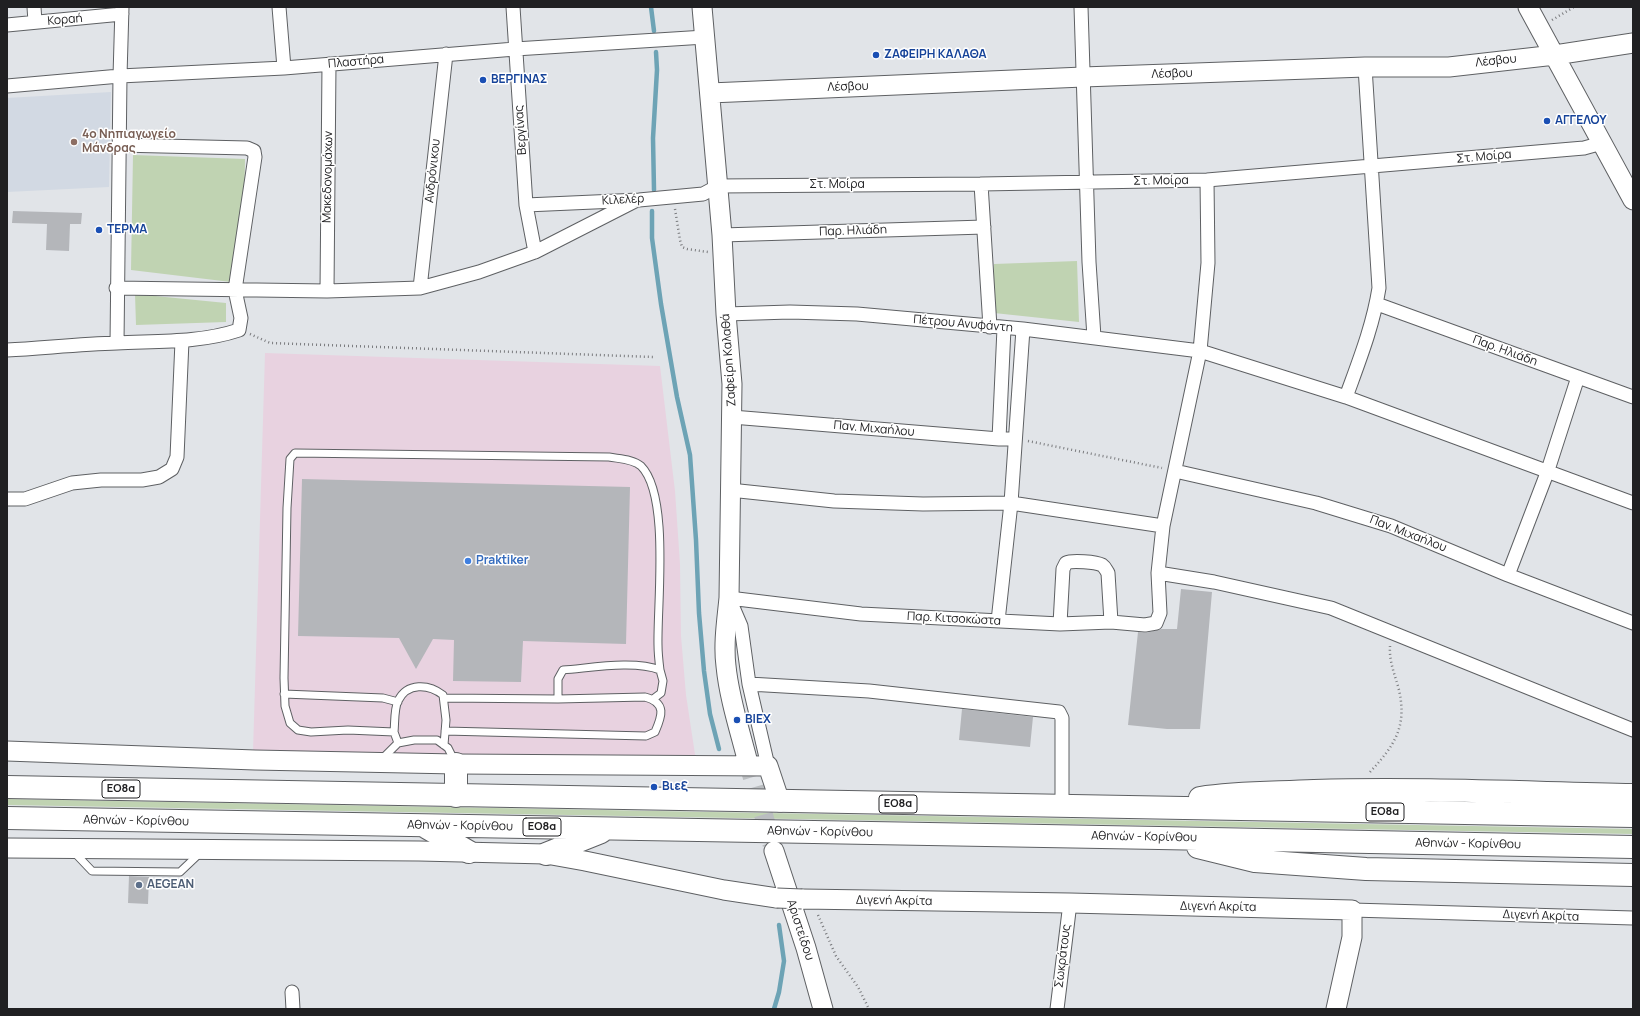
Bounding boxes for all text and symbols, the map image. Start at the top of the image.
street label: Κοραή [47,11,83,29]
place label: ΖΑΦΕΙΡΗ ΚΑΛΑΘΑ [884,48,987,62]
marker: ΖΑΦΕΙΡΗ ΚΑΛΑΘΑ [871,50,881,60]
street label: Πλαστήρα [327,52,385,72]
street label: Λέσβου [1475,52,1517,70]
street label: Λέσβου [1151,66,1193,82]
place label: ΒΕΡΓΙΝΑΣ [491,73,547,87]
marker: ΒΕΡΓΙΝΑΣ [478,75,488,85]
street label: Λέσβου [827,79,869,95]
street label: Βεργίνας [512,105,530,155]
place label: ΑΓΓΕΛΟΥ [1555,114,1607,128]
marker: ΑΓΓΕΛΟΥ [1542,116,1552,126]
place label: 4ο Νηπιαγωγείο Μάνδρας [82,128,176,156]
street label: Μακεδονομάχων [320,131,336,223]
marker: 4ο Νηπιαγωγείο Μάνδρας [69,137,79,147]
street label: Ανδρόνικου [422,138,444,204]
street label: Στ. Μοίρα [1456,147,1512,167]
street label: Στ. Μοίρα [1133,173,1189,189]
street label: Στ. Μοίρα [809,178,865,192]
street label: Κιλελέρ [601,192,645,208]
place label: ΤΕΡΜΑ [107,223,147,237]
street label: Παρ. Ηλιάδη [819,223,887,239]
marker: ΤΕΡΜΑ [94,225,104,235]
street label: Πέτρου Ανυφάντη [913,312,1013,336]
street label: Ζαφείρη Καλαθά [719,313,739,407]
street label: Παρ. Ηλιάδη [1471,333,1539,369]
street label: Παν. Μιχαήλου [833,418,915,440]
street label: Παν. Μιχαήλου [1368,513,1448,555]
place label: Praktiker [476,554,529,568]
marker: Praktiker [463,556,473,566]
street label: Παρ. Κιτσοκώστα [907,609,1001,629]
place label: ΒΙΕΧ [745,713,771,727]
marker: ΒΙΕΧ [732,715,742,725]
road number: ΕΟ8α [102,780,140,798]
place label: Βιεξ [662,780,688,794]
marker: Βιεξ [649,782,659,792]
road number: ΕΟ8α [879,795,917,813]
road number: ΕΟ8α [1366,803,1404,821]
street label: Αθηνών - Κορίνθου [83,813,189,829]
street label: Αθηνών - Κορίνθου [407,818,513,834]
road number: ΕΟ8α [523,818,561,836]
street label: Αθηνών - Κορίνθου [767,824,873,840]
street label: Αθηνών - Κορίνθου [1091,829,1197,845]
street label: Αθηνών - Κορίνθου [1415,836,1521,852]
place label: AEGEAN [147,878,194,892]
marker: AEGEAN [134,880,144,890]
street label: Διγενή Ακρίτα [856,893,932,909]
street label: Αριστείδου [783,898,817,962]
street label: Διγενή Ακρίτα [1180,899,1256,915]
street label: Διγενή Ακρίτα [1502,907,1580,925]
street label: Σωκράτους [1052,923,1074,989]

